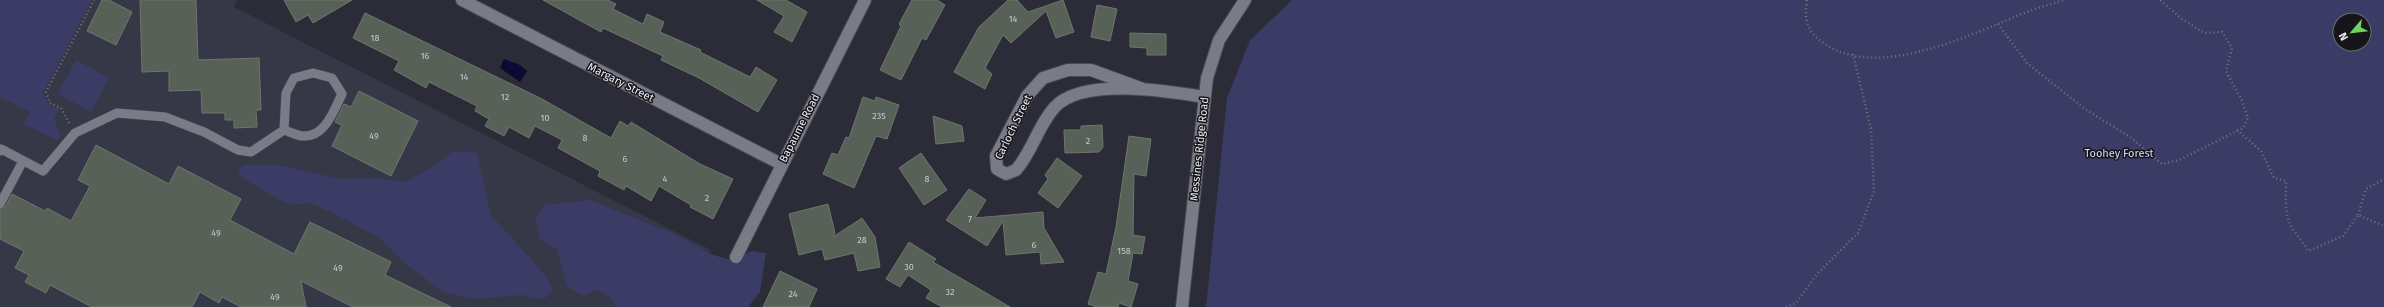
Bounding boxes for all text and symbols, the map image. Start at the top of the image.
north arrow [2332,12,2372,52]
house number: 14 [1009,14,1018,24]
text: N [2336,30,2351,43]
house number: 18 [371,33,379,43]
house number: 16 [421,51,430,61]
street label: Margary Street [586,60,656,105]
house number: 14 [460,72,469,82]
house number: 12 [501,92,509,102]
street label: Bapaume Road [777,92,822,165]
street label: Carloch Street [992,93,1035,162]
street label: Messines Ridge Road [1188,96,1211,202]
house number: 235 [872,111,886,121]
house number: 10 [541,113,549,123]
house number: 49 [369,131,379,141]
house number: 8 [583,133,588,143]
house number: 2 [1086,136,1090,146]
park label: Toohey Forest [2084,147,2154,160]
house number: 6 [623,154,628,164]
house number: 4 [663,174,668,184]
house number: 8 [925,174,930,184]
house number: 2 [705,193,709,203]
house number: 7 [968,214,972,224]
house number: 49 [211,228,221,238]
house number: 28 [857,235,867,245]
house number: 6 [1032,240,1037,250]
house number: 158 [1117,246,1131,256]
house number: 30 [904,262,914,272]
house number: 49 [333,263,343,273]
house number: 32 [946,287,954,297]
house number: 24 [788,289,798,299]
house number: 49 [270,292,280,302]

